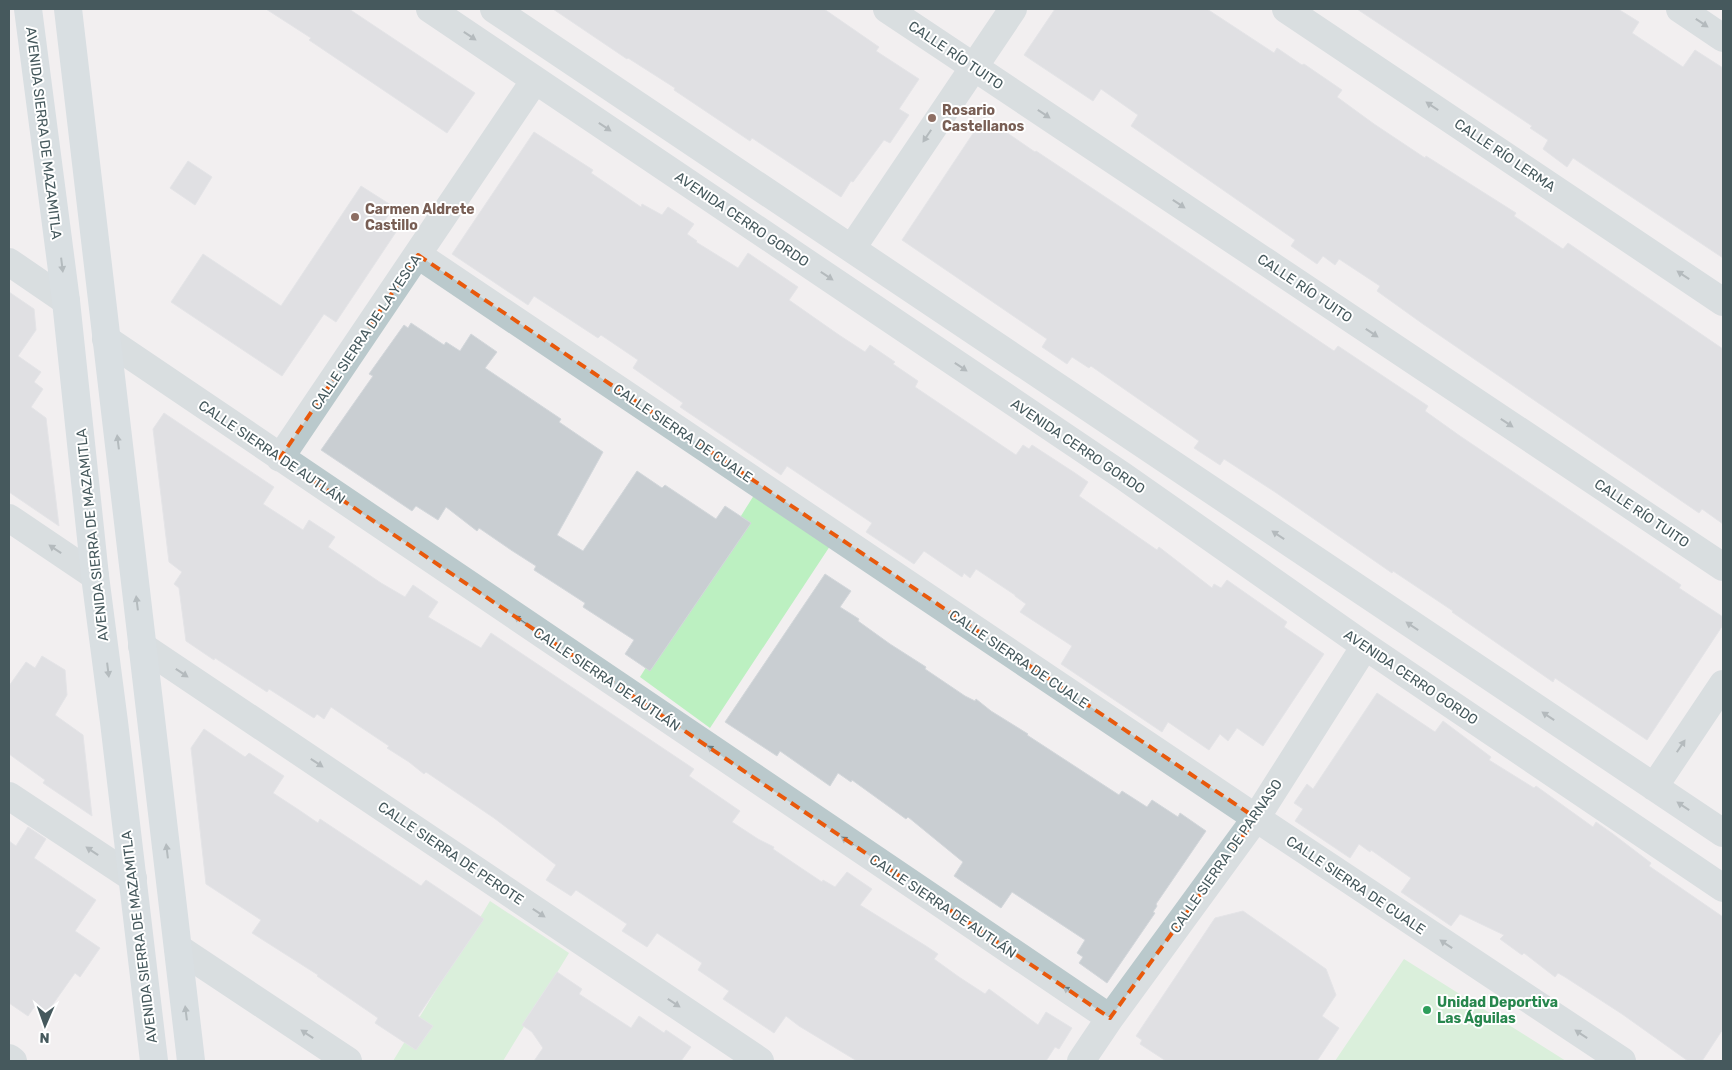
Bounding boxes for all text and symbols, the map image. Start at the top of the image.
street label: CALLE RÍO TUITO [905,17,1007,93]
one-way arrow [1695,18,1708,28]
street label: AVENIDA SIERRA DE MAZAMITLA [22,26,65,241]
one-way arrow [463,31,477,41]
one-way arrow [1425,101,1438,111]
place label: Rosario Castellanos [942,102,1024,135]
one-way arrow [1037,109,1050,118]
marker: Rosario Castellanos [926,112,938,124]
street label: CALLE RÍO LERMA [1451,114,1560,196]
one-way arrow [598,122,612,132]
one-way arrow [922,130,932,143]
street label: AVENIDA CERRO GORDO [671,168,812,271]
one-way arrow [1172,199,1186,209]
place label: Carmen Aldrete Castillo [365,201,475,234]
marker: Carmen Aldrete Castillo [349,211,361,223]
street label: CALLE RÍO TUITO [1254,250,1356,326]
street label: CALLE SIERRA DE LA YESCA [308,251,425,413]
one-way arrow [58,258,66,274]
one-way arrow [1676,270,1690,280]
one-way arrow [820,271,833,281]
one-way arrow [1366,328,1379,338]
one-way arrow [955,362,968,372]
street label: CALLE SIERRA DE CUALE [610,380,756,486]
street label: AVENIDA CERRO GORDO [1007,395,1148,498]
street label: CALLE SIERRA DE AUTLÁN [195,396,349,508]
one-way arrow [1501,418,1514,428]
street label: AVENIDA SIERRA DE MAZAMITLA [73,427,112,642]
one-way arrow [114,434,122,450]
street label: CALLE RÍO TUITO [1591,475,1693,551]
one-way arrow [1271,530,1284,540]
one-way arrow [48,544,61,554]
one-way arrow [133,595,141,611]
street label: CALLE SIERRA DE CUALE [946,606,1092,712]
one-way arrow [513,615,527,625]
one-way arrow [1406,621,1419,631]
street label: CALLE SIERRA DE AUTLÁN [530,623,684,735]
street label: AVENIDA CERRO GORDO [1340,626,1481,729]
one-way arrow [104,663,112,679]
one-way arrow [175,668,189,678]
one-way arrow [1541,711,1554,721]
one-way arrow [1676,740,1686,753]
one-way arrow [706,745,719,755]
one-way arrow [310,759,324,768]
street label: CALLE SIERRA DE PARNASO [1167,776,1286,936]
street label: CALLE SIERRA DE PEROTE [375,798,527,909]
one-way arrow [1676,801,1689,811]
street label: AVENIDA SIERRA DE MAZAMITLA [118,829,161,1044]
street label: CALLE SIERRA DE CUALE [1283,832,1429,938]
one-way arrow [841,836,854,846]
one-way arrow [163,843,171,859]
one-way arrow [85,846,99,856]
street label: CALLE SIERRA DE AUTLÁN [866,850,1020,962]
one-way arrow [532,908,546,918]
one-way arrow [1439,940,1453,949]
one-way arrow [1062,986,1076,996]
place label: Unidad Deportiva Las Águilas [1437,994,1558,1027]
one-way arrow [667,999,680,1008]
north arrow [20,1000,70,1050]
marker: Unidad Deportiva Las Águilas [1421,1004,1433,1016]
one-way arrow [182,1005,190,1021]
text: N [39,1029,50,1046]
one-way arrow [300,1029,314,1039]
one-way arrow [1575,1029,1588,1039]

